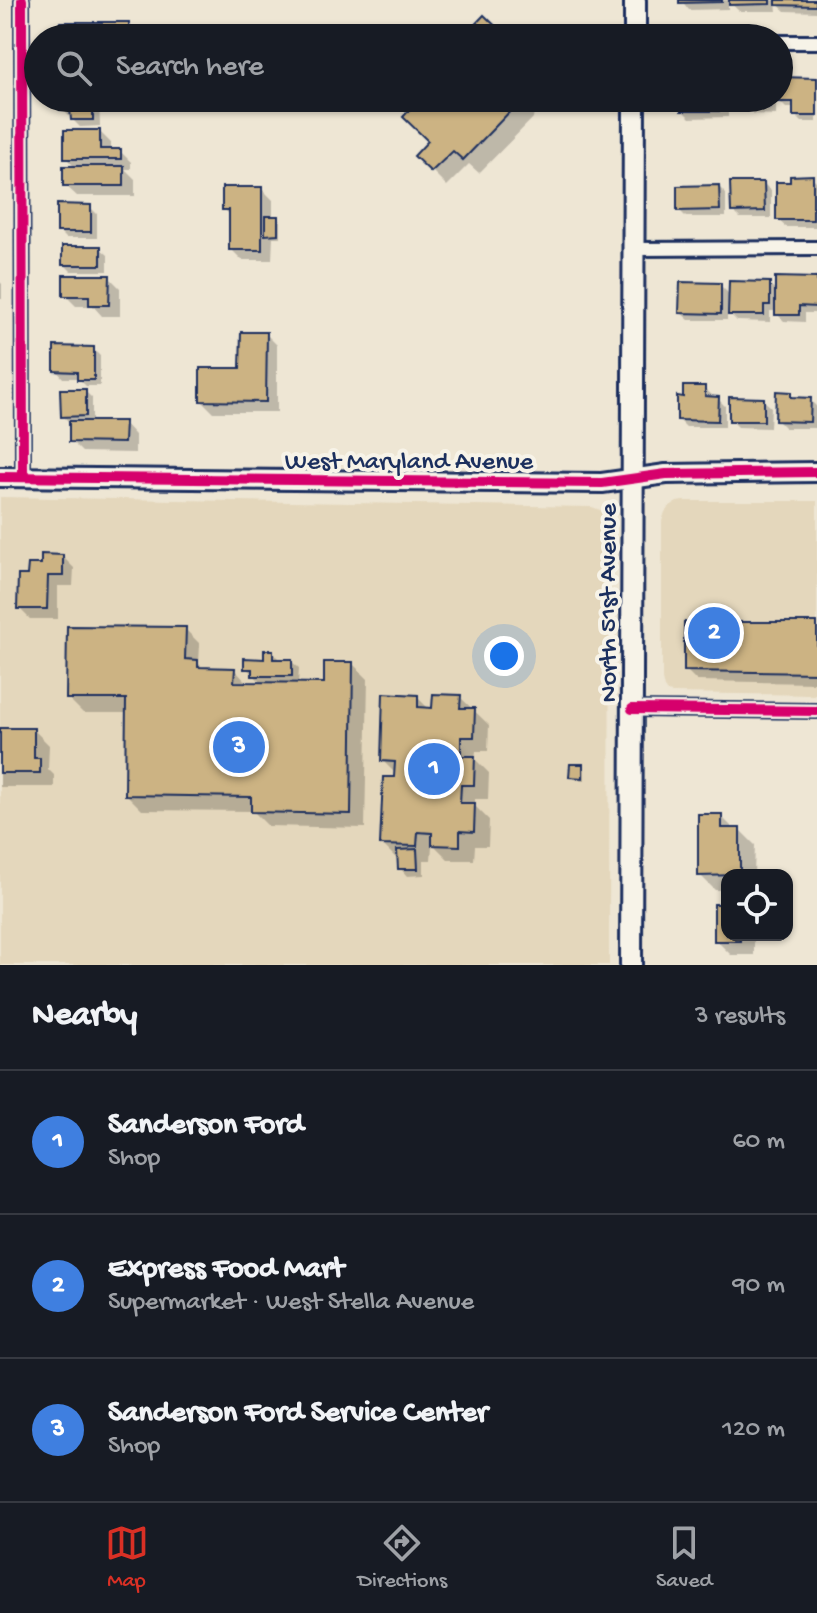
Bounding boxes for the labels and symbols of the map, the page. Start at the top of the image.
street label: West Maryland Avenue [285,448,534,479]
street label: North 51st Avenue [595,503,626,703]
pin: 2 [688,603,740,663]
your location [484,636,524,676]
pin: 3 [213,717,265,777]
pin: 1 [408,739,460,799]

